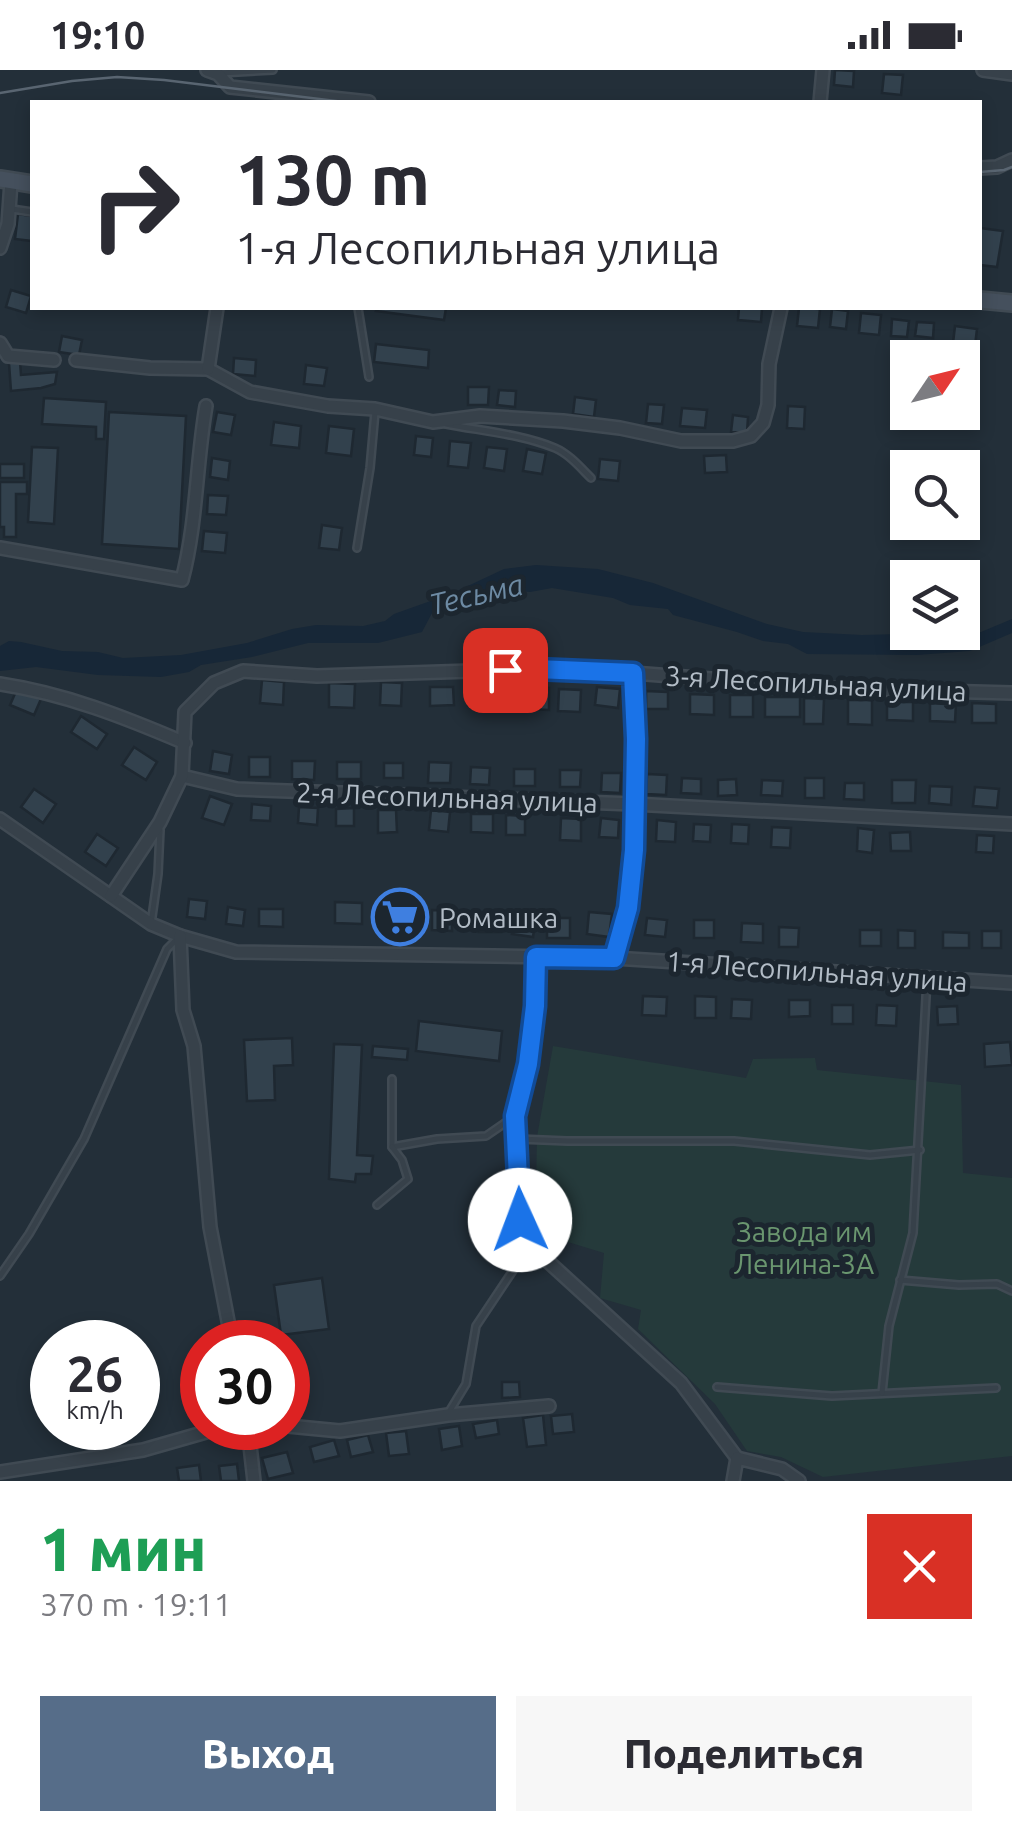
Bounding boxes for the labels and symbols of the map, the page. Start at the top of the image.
north arrow [890,340,980,430]
water label: Тесьма [426,567,526,621]
pin [463,628,548,713]
street label: 3-я Лесопильная улица [664,660,968,706]
street label: 2-я Лесопильная улица [296,776,598,818]
supermarket icon: Ромашка [370,887,430,947]
place label: Ромашка [439,902,558,933]
street label: 1-я Лесопильная улица [665,945,969,997]
position arrow [468,1168,572,1272]
park label: Завода им Ленина-3А [734,1216,874,1279]
speed limit sign: 30 [180,1320,310,1450]

